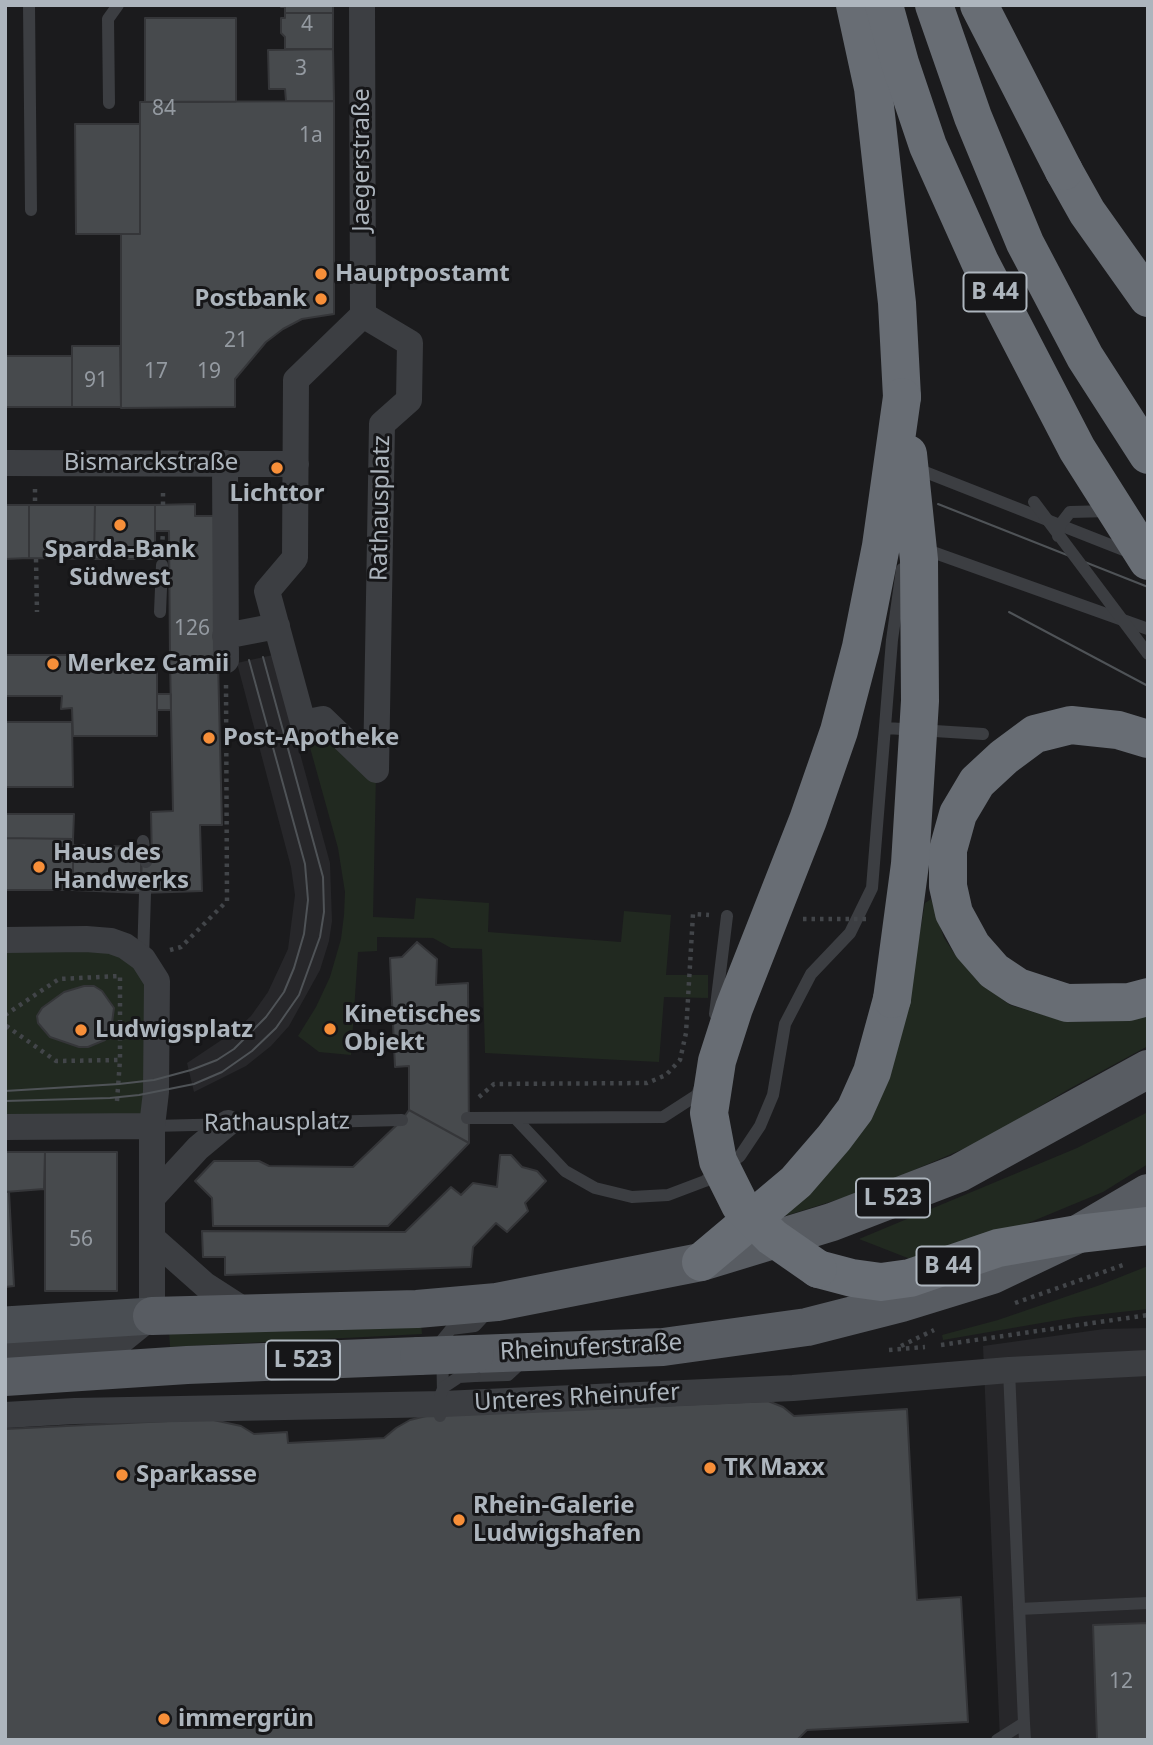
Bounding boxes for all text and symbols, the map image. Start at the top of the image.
house number: 4 [301,12,313,38]
house number: 3 [295,56,307,82]
street label: Jaegerstraße [348,88,376,232]
house number: 84 [152,96,176,122]
house number: 1a [299,123,323,149]
place label: Hauptpostamt [335,260,510,288]
marker: Hauptpostamt [313,266,329,282]
road number: B 44 [964,272,1026,312]
place label: Postbank [195,285,307,313]
marker: Postbank [313,291,329,307]
house number: 21 [224,328,248,354]
house number: 17 [144,359,168,385]
house number: 19 [197,359,221,385]
house number: 91 [84,368,108,394]
street label: Rathausplatz [365,435,397,581]
street label: Bismarckstraße [64,449,238,477]
marker: Lichttor [269,460,285,476]
place label: Lichttor [229,480,325,508]
marker: Sparda-Bank Südwest [112,517,128,533]
place label: Sparda-Bank Südwest [44,536,196,592]
house number: 126 [174,616,210,642]
place label: Merkez Camii [67,650,229,678]
marker: Merkez Camii [45,656,61,672]
place label: Post-Apotheke [223,724,399,752]
marker: Post-Apotheke [201,730,217,746]
place label: Haus des Handwerks [53,839,189,895]
marker: Haus des Handwerks [31,859,47,875]
place label: Kinetisches Objekt [344,1001,481,1057]
place label: Ludwigsplatz [95,1016,253,1044]
marker: Kinetisches Objekt [322,1021,338,1037]
marker: Ludwigsplatz [73,1022,89,1038]
street label: Rathausplatz [204,1107,350,1139]
road number: L 523 [856,1178,930,1218]
house number: 56 [69,1227,93,1253]
road number: B 44 [916,1246,979,1286]
street label: Rheinuferstraße [499,1329,683,1367]
road number: L 523 [266,1340,340,1380]
street label: Unteres Rheinufer [473,1378,681,1418]
place label: TK Maxx [724,1454,825,1482]
marker: TK Maxx [702,1460,718,1476]
place label: Sparkasse [136,1461,257,1489]
marker: Sparkasse [114,1467,130,1483]
place label: Rhein-Galerie Ludwigshafen [473,1492,641,1548]
marker: Rhein-Galerie Ludwigshafen [451,1512,467,1528]
house number: 12 [1109,1669,1133,1695]
place label: immergrün [178,1705,314,1733]
marker: immergrün [156,1711,172,1727]

